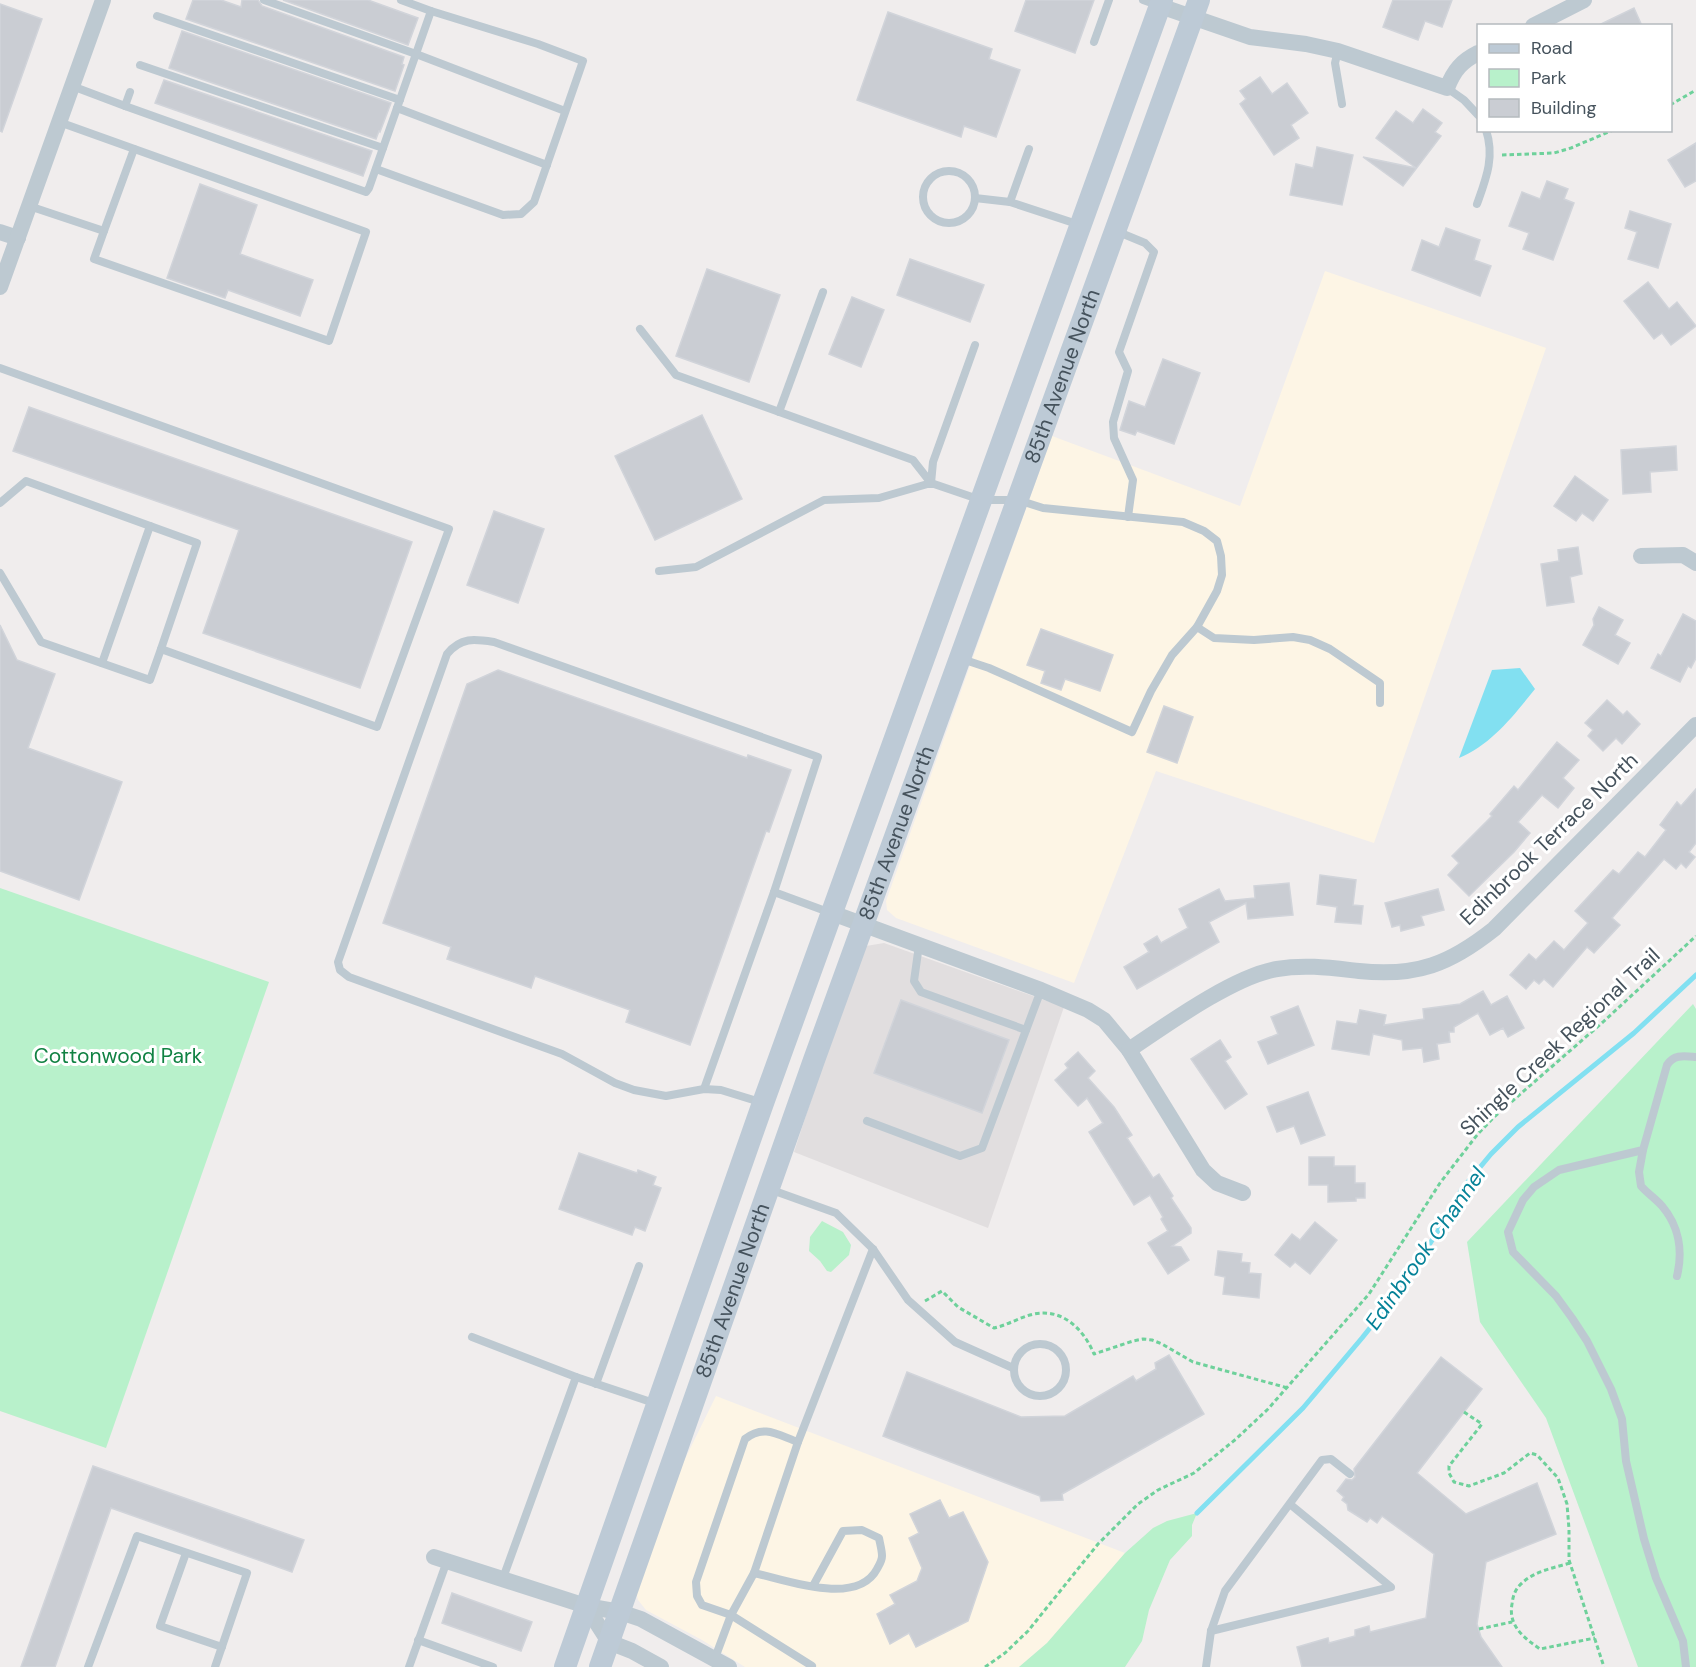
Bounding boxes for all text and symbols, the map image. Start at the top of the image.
legend [1477,24,1672,132]
text: Road [1531,36,1573,60]
text: Park [1531,66,1567,90]
text: Building [1531,96,1596,120]
street label: 85th Avenue North [1018,285,1107,467]
street label: 85th Avenue North [852,742,941,924]
street label: Edinbrook Terrace North [1454,747,1644,931]
street label: Shingle Creek Regional Trail [1454,942,1666,1142]
park label: Cottonwood Park [34,1042,203,1070]
water label: Edinbrook Channel [1358,1160,1493,1335]
street label: 85th Avenue North [689,1199,776,1382]

